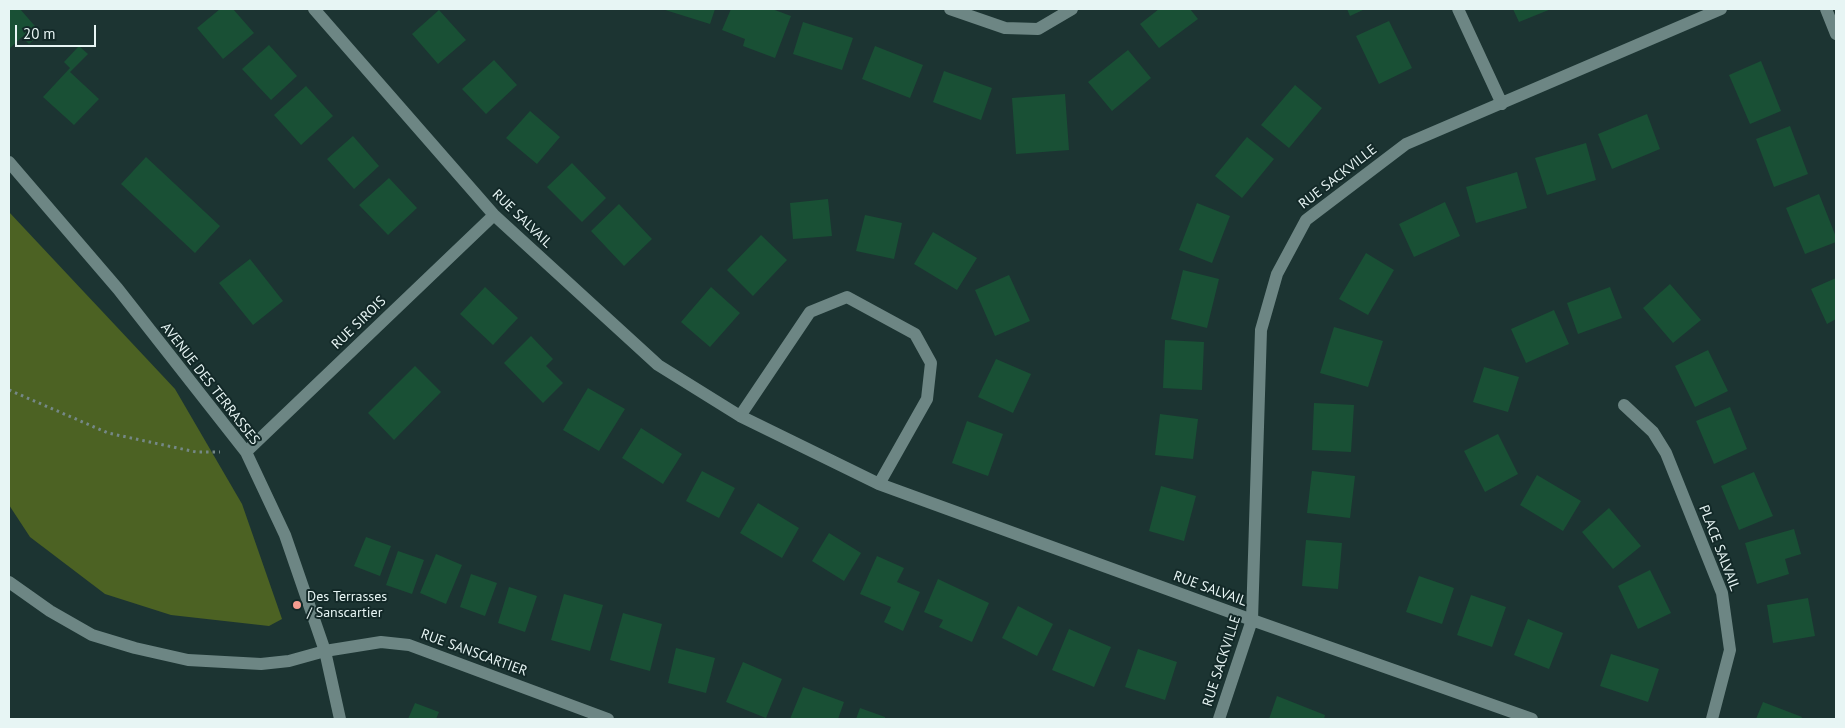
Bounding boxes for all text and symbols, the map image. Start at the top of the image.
scale bar [18,15,99,47]
text: 20 m [23,24,56,43]
street label: RUE SACKVILLE [1296,141,1380,213]
street label: RUE SALVAIL [488,186,556,252]
street label: RUE SIROIS [328,293,390,353]
street label: AVENUE DES TERRASSES [157,320,263,448]
street label: PLACE SALVAIL [1695,503,1743,593]
street label: RUE SALVAIL [1171,568,1249,610]
place label: Des Terrasses / Sanscartier [307,589,387,622]
marker: Des Terrasses / Sanscartier [291,599,303,611]
street label: RUE SACKVILLE [1199,613,1245,709]
street label: RUE SANSCARTIER [418,626,530,680]

